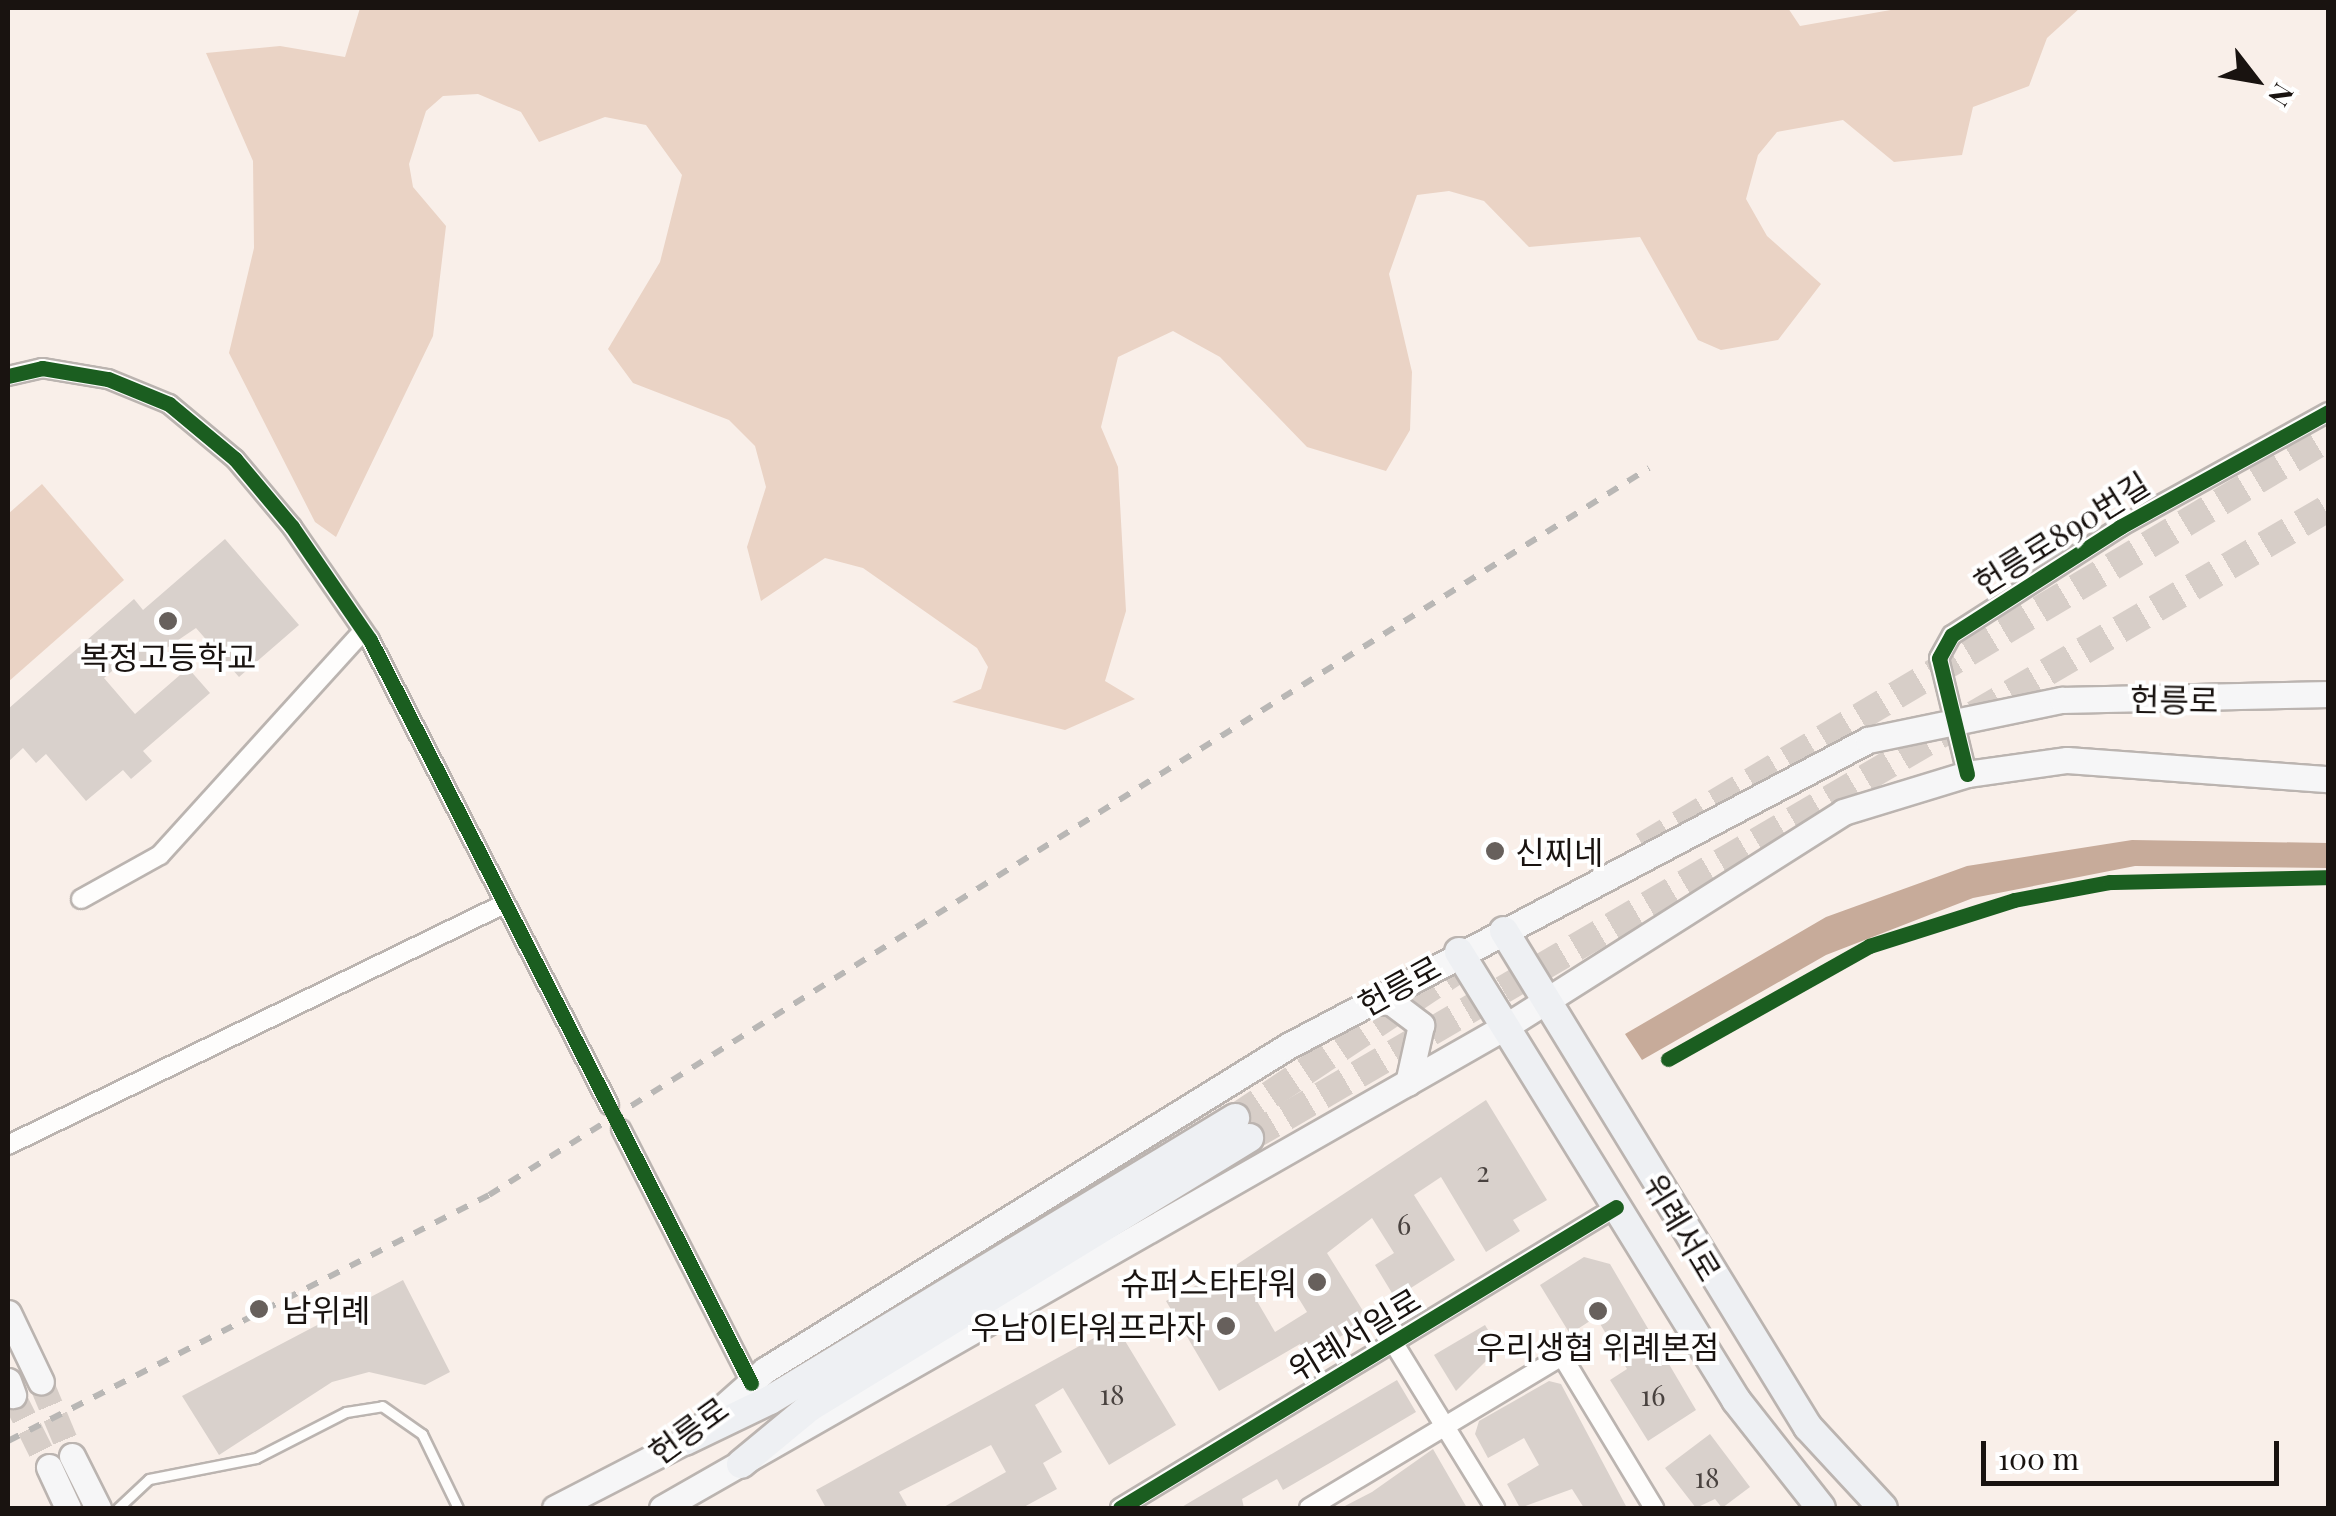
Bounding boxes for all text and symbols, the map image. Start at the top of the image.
north arrow [2206,30,2306,130]
text: N [2261,78,2303,114]
street label: 헌릉로890번길 [1966,464,2156,602]
marker: 복정고등학교 [157,610,179,632]
place label: 복정고등학교 [80,637,256,675]
street label: 헌릉로 [2130,679,2218,719]
place label: 신찌네 [1515,832,1603,870]
marker: 신찌네 [1484,840,1506,862]
street label: 헌릉로 [1351,947,1447,1023]
house number: 2 [1476,1154,1490,1188]
street label: 위례서로 [1636,1167,1730,1287]
house number: 6 [1397,1207,1411,1241]
place label: 슈퍼스타타워 [1120,1263,1297,1301]
marker: 슈퍼스타타워 [1306,1271,1328,1293]
street label: 위례서일로 [1281,1280,1427,1388]
place label: 남위례 [282,1290,370,1328]
marker: 남위례 [246,1296,272,1322]
marker: 우리생협 위례본점 [1587,1300,1609,1322]
place label: 우남이타워프라자 [970,1307,1206,1345]
marker: 우남이타워프라자 [1215,1315,1237,1337]
place label: 우리생협 위례본점 [1476,1327,1720,1365]
house number: 18 [1100,1377,1124,1411]
house number: 16 [1641,1378,1665,1412]
street label: 헌릉로 [641,1389,735,1471]
scale bar [1986,1421,2284,1483]
text: 100 m [1998,1438,2079,1478]
house number: 18 [1695,1460,1719,1494]

